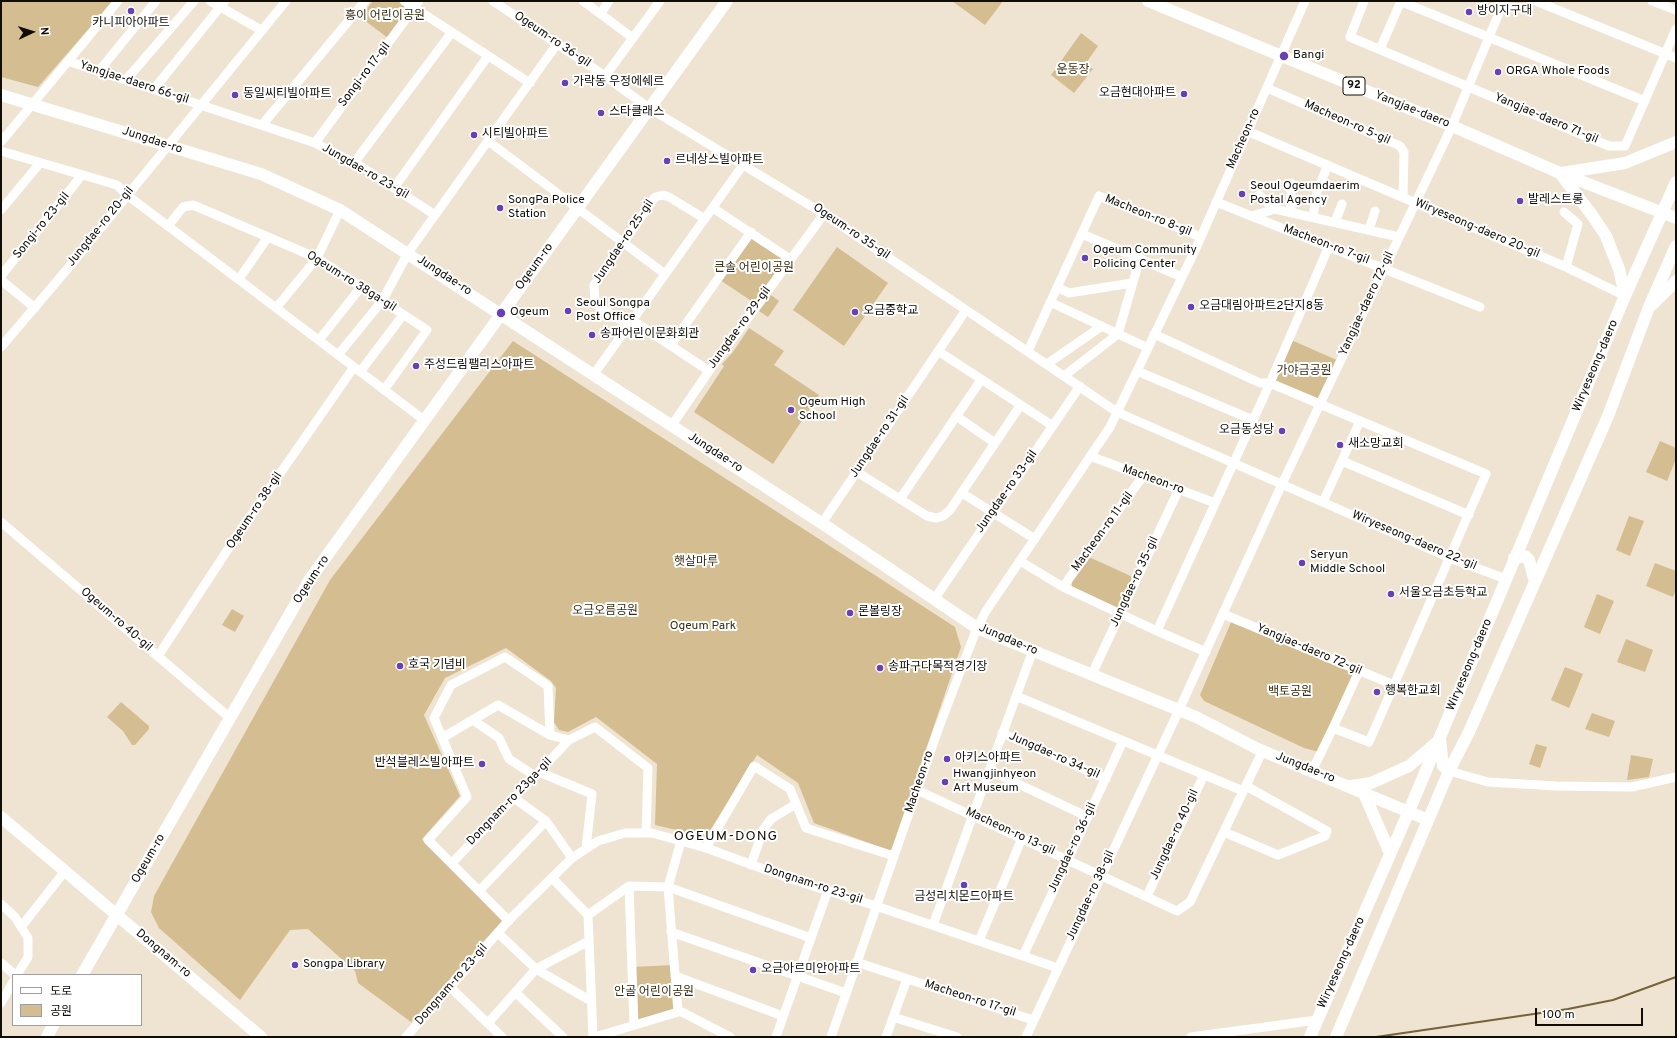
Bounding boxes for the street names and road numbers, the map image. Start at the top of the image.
street label: Ogeum-ro 36-gil [511,9,593,71]
street label: Songi-ro 17-gil [336,40,394,110]
street label: Yangjae-daero 66-gil [77,58,191,108]
road number: 92 [1343,77,1365,95]
street label: Yangjae-daero [1373,88,1451,132]
street label: Yangjae-daero 71-gil [1492,91,1600,147]
street label: Macheon-ro 5-gil [1302,98,1392,148]
street label: Macheon-ro [1224,107,1264,171]
street label: Jungdae-ro [120,124,184,158]
street label: Jungdae-ro 23-gil [319,141,411,203]
street label: Jungdae-ro 20-gil [64,184,138,270]
street label: Songi-ro 23-gil [11,190,73,262]
street label: Macheon-ro 8-gil [1102,192,1194,240]
street label: Wiryeseong-daero 20-gil [1412,196,1542,262]
street label: Jungdae-ro 25-gil [591,197,657,287]
street label: Ogeum-ro 35-gil [810,201,892,263]
street label: Macheon-ro 7-gil [1281,222,1371,268]
street label: Ogeum-ro [513,241,557,293]
street label: Ogeum-ro 38ga-gil [303,249,399,315]
street label: Yangjae-daero 72-gil [1337,250,1397,358]
street label: Jungdae-ro [414,253,474,299]
street label: Jungdae-ro 29-gil [705,284,775,372]
street label: Wiryeseong-daero [1570,318,1622,414]
street label: Jungdae-ro 31-gil [847,393,913,481]
street label: Jungdae-ro [685,430,745,476]
street label: Jungdae-ro 33-gil [973,448,1041,536]
street label: Macheon-ro [1120,462,1186,498]
street label: Ogeum-ro 38-gil [224,470,286,552]
street label: Macheon-ro 11-gil [1069,489,1137,575]
street label: Wiryeseong-daero 22-gil [1349,508,1479,574]
street label: Jungdae-ro 35-gil [1108,535,1162,629]
street label: Ogeum-ro [291,553,333,607]
street label: Ogeum-ro 40-gil [77,585,155,655]
street label: Wiryeseong-daero [1444,617,1496,713]
street label: Jungdae-ro [976,621,1040,659]
street label: Yangjae-daero 72-gil [1254,621,1364,679]
street label: Jungdae-ro 34-gil [1006,730,1102,782]
street label: Macheon-ro [903,749,937,815]
street label: Jungdae-ro [1273,750,1337,786]
street label: Dongnam-ro 23ga-gil [464,755,556,849]
street label: Jungdae-ro 40-gil [1148,787,1202,883]
street label: Jungdae-ro 36-gil [1046,801,1100,895]
street label: Macheon-ro 13-gil [963,805,1057,859]
street label: Ogeum-ro [129,832,169,886]
street label: Jungdae-ro 38-gil [1064,849,1118,943]
street label: Dongnam-ro 23-gil [762,862,864,908]
street label: Wiryeseong-daero [1315,915,1369,1011]
street label: Dongnam-ro [132,927,194,981]
street label: Dongnam-ro 23-gil [413,941,491,1029]
street label: Macheon-ro 17-gil [922,977,1018,1021]

